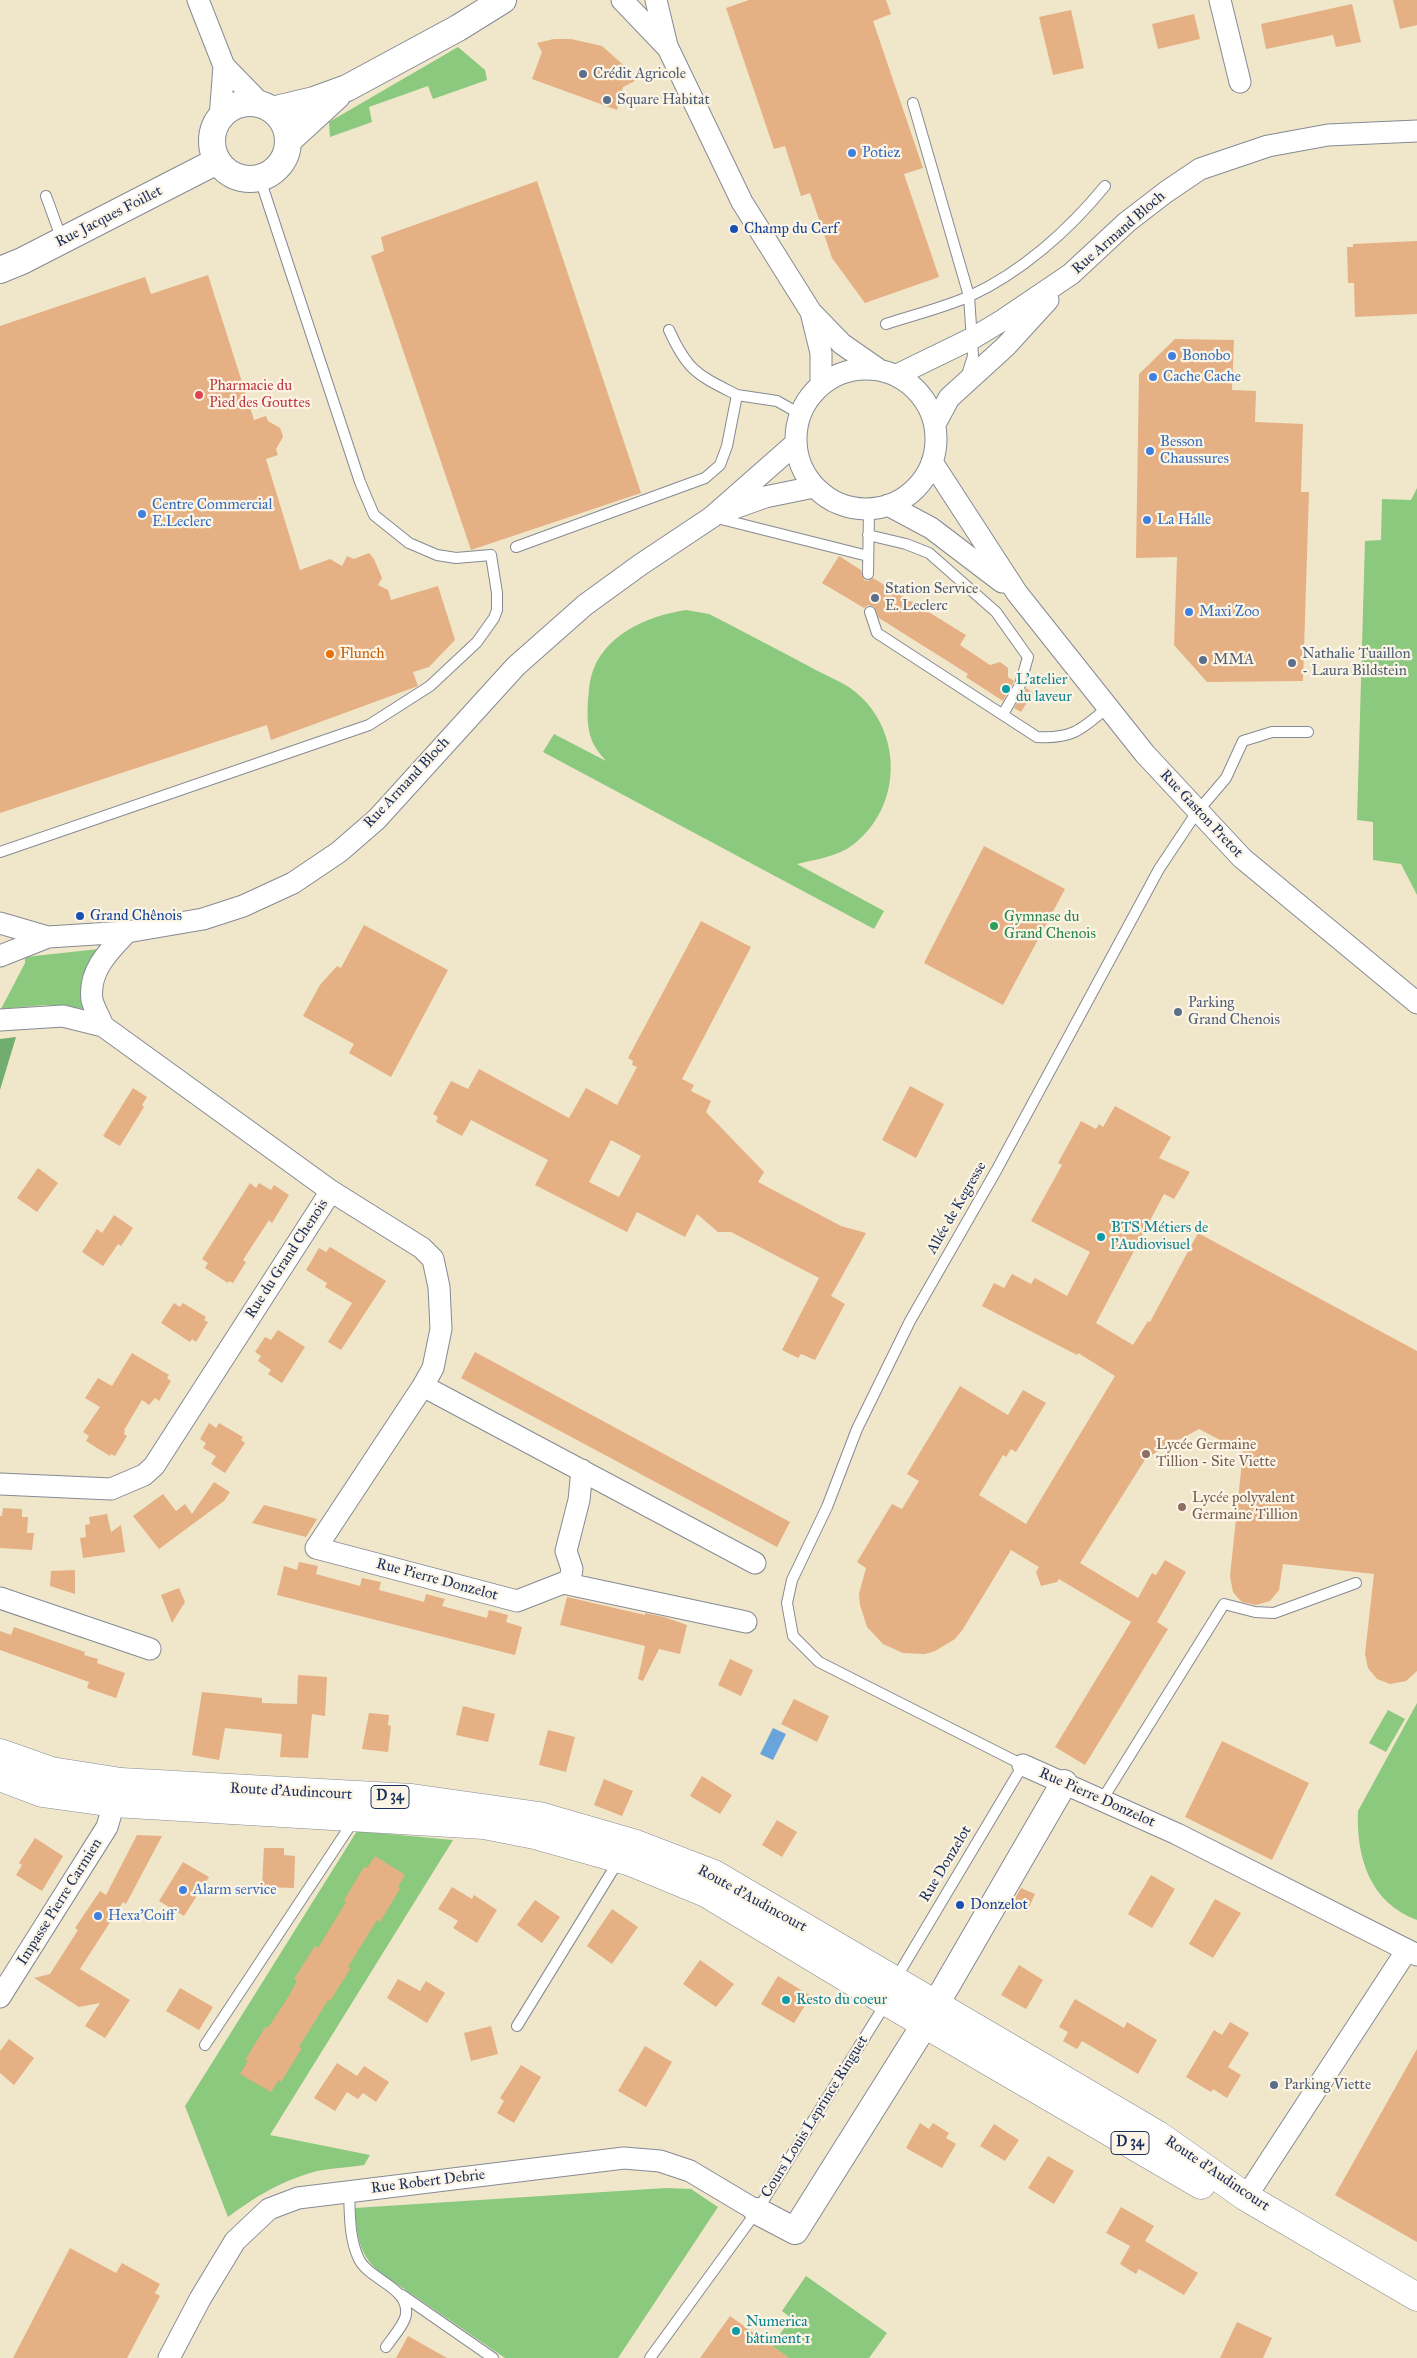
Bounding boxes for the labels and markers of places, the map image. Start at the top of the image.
place label: Crédit Agricole [593,65,686,83]
marker: Crédit Agricole [577,68,589,80]
place label: Square Habitat [617,91,710,109]
marker: Square Habitat [601,94,613,106]
place label: Potiez [862,144,900,162]
marker: Potiez [846,147,858,159]
place label: Champ du Cerf [744,220,838,238]
marker: Champ du Cerf [728,223,740,235]
place label: Bonobo [1182,347,1230,365]
marker: Bonobo [1166,350,1178,362]
place label: Cache Cache [1163,368,1241,386]
marker: Cache Cache [1147,371,1159,383]
place label: Pharmacie du Pied des Gouttes [209,377,310,412]
marker: Pharmacie du Pied des Gouttes [193,389,205,401]
place label: Besson Chaussures [1160,433,1229,468]
marker: Besson Chaussures [1144,445,1156,457]
place label: Centre Commercial E.Leclerc [152,496,272,531]
marker: Centre Commercial E.Leclerc [136,508,148,520]
place label: La Halle [1157,511,1211,529]
marker: La Halle [1141,514,1153,526]
place label: Station Service E. Leclerc [885,580,978,615]
marker: Station Service E. Leclerc [869,592,881,604]
place label: Maxi Zoo [1199,603,1260,621]
marker: Maxi Zoo [1183,606,1195,618]
place label: Flunch [340,645,385,663]
place label: Nathalie Tuaillon - Laura Bildstein [1302,645,1411,680]
marker: Flunch [324,648,336,660]
place label: MMA [1213,651,1254,669]
marker: MMA [1197,654,1209,666]
marker: Nathalie Tuaillon - Laura Bildstein [1286,657,1298,669]
place label: L'atelier du laveur [1016,671,1072,706]
marker: L'atelier du laveur [1000,683,1012,695]
place label: Grand Chênois [90,907,182,925]
place label: Gymnase du Grand Chenois [1004,908,1096,943]
marker: Grand Chênois [74,910,86,922]
marker: Gymnase du Grand Chenois [988,920,1000,932]
place label: Parking Grand Chenois [1188,994,1280,1029]
marker: Parking Grand Chenois [1172,1006,1184,1018]
place label: BTS Métiers de l'Audiovisuel [1111,1219,1208,1254]
marker: BTS Métiers de l'Audiovisuel [1095,1231,1107,1243]
place label: Lycée Germaine Tillion - Site Viette [1156,1436,1276,1471]
marker: Lycée Germaine Tillion - Site Viette [1140,1448,1152,1460]
place label: Lycée polyvalent Germaine Tillion [1192,1489,1298,1524]
marker: Lycée polyvalent Germaine Tillion [1176,1501,1188,1513]
place label: Alarm service [193,1881,276,1899]
marker: Alarm service [177,1884,189,1896]
place label: Donzelot [970,1896,1028,1914]
marker: Donzelot [954,1899,966,1911]
place label: Hexa'Coiff [108,1907,175,1925]
marker: Hexa'Coiff [92,1910,104,1922]
place label: Resto du coeur [796,1991,887,2009]
marker: Resto du coeur [780,1994,792,2006]
place label: Parking Viette [1284,2076,1371,2094]
marker: Parking Viette [1268,2079,1280,2091]
place label: Numerica bâtiment 1 [746,2313,810,2348]
marker: Numerica bâtiment 1 [730,2325,742,2337]

